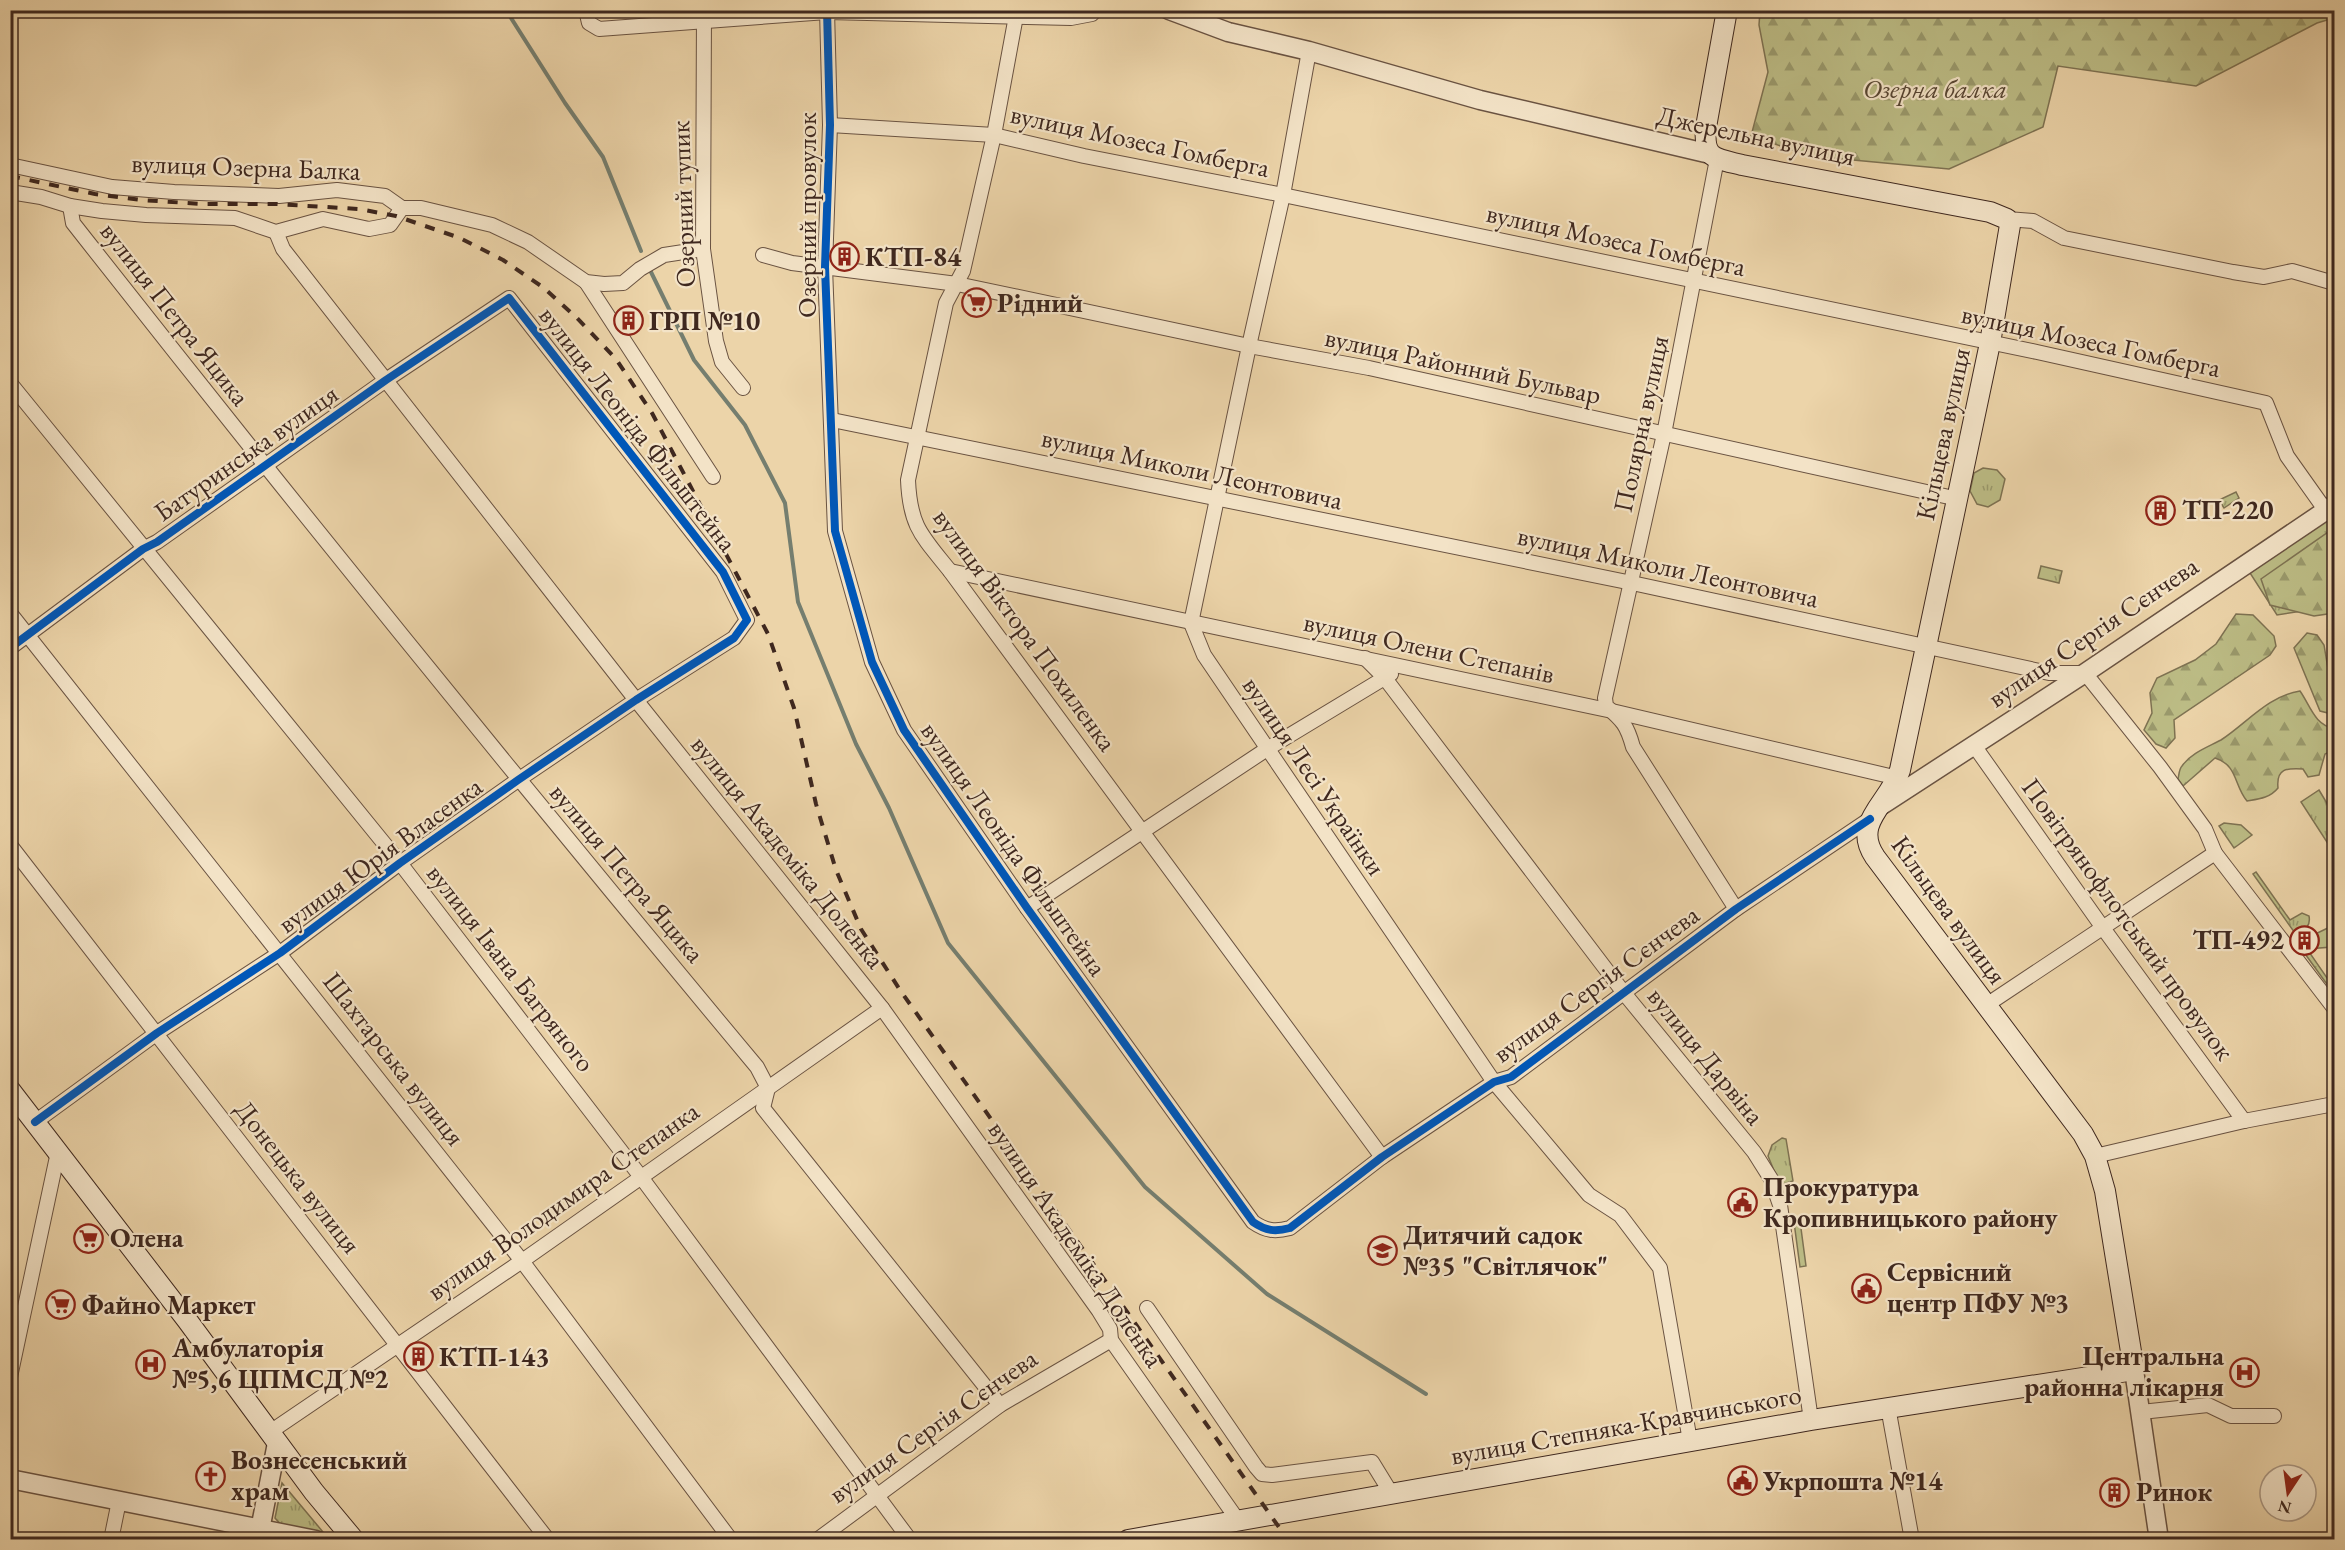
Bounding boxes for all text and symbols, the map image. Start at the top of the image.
park label: Озерна балка [1863,71,2007,106]
street label: вулиця Мозеса Гомберга [1007,96,1273,185]
street label: Джерельна вулиця [1654,97,1858,174]
street label: Озерний провулок [789,112,824,318]
street label: Озерний тупик [662,120,703,288]
street label: вулиця Озерна Балка [131,145,361,188]
street label: вулиця Мозеса Гомберга [1483,195,1749,284]
street label: вулиця Петра Яцика [93,215,258,413]
place label: КТП-84 [865,239,962,274]
building icon: КТП-84 [828,241,860,273]
place label: Рідний [997,285,1083,320]
supermarket icon: Рідний [960,287,992,319]
street label: вулиця Мозеса Гомберга [1958,296,2224,385]
street label: вулиця Леоніда Фільштейна [531,299,746,559]
place label: ГРП №10 [649,303,760,338]
building icon: ГРП №10 [612,305,644,337]
street label: вулиця Районний Бульвар [1322,319,1604,412]
street label: Полярна вулиця [1605,332,1676,515]
street label: Кільцева вулиця [1907,344,1978,523]
street label: Батуринська вулиця [147,376,345,529]
street label: вулиця Миколи Леонтовича [1038,419,1346,518]
place label: ТП-220 [2182,492,2273,527]
building icon: ТП-220 [2145,494,2177,526]
street label: вулиця Віктора Похиленка [926,501,1125,758]
street label: вулиця Миколи Леонтовича [1514,517,1822,616]
street label: вулиця Сергія Сєнчева [1981,548,2205,715]
street label: вулиця Олени Степанів [1301,604,1558,691]
street label: вулиця Лесі Українки [1235,669,1394,882]
street label: вулиця Леоніда Фільштейна [913,715,1116,983]
street label: вулиця Академіка Доленка [683,728,893,976]
street label: вулиця Юрія Власенка [270,768,489,941]
street label: Повітрянофлотський провулок [2014,771,2243,1067]
street label: вулиця Петра Яцика [542,776,713,970]
street label: Кільцева вулиця [1884,828,2015,991]
street label: вулиця Івана Багряного [419,857,604,1079]
street label: вулиця Сергія Сєнчева [1486,897,1706,1070]
place label: ТП-492 [2193,922,2284,957]
building icon: ТП-492 [2289,924,2321,956]
street label: Шахтарська вулиця [316,965,473,1153]
street label: вулиця Дарвіна [1640,980,1773,1132]
street label: Донецька вулиця [228,1093,369,1261]
street label: вулиця Володимира Степанка [420,1093,706,1308]
street label: вулиця Академіка Доленка [981,1114,1172,1374]
place label: Прокуратура Кропивницького району [1763,1169,2059,1235]
public building icon: Прокуратура Кропивницького району [1726,1187,1758,1219]
place label: Дитячий садок №35 "Світлячок" [1403,1217,1608,1283]
place label: Олена [110,1220,184,1255]
supermarket icon: Олена [73,1222,105,1254]
school or university icon: Дитячий садок №35 "Світлячок" [1366,1235,1398,1267]
place label: Сервісний центр ПФУ №3 [1887,1254,2069,1320]
public building icon: Сервісний центр ПФУ №3 [1850,1272,1882,1304]
place label: Файно Маркет [82,1287,256,1322]
supermarket icon: Файно Маркет [45,1289,77,1321]
place label: Амбулаторія №5,6 ЦПМСД №2 [171,1330,388,1396]
place label: Центральна районна лікарня [2024,1338,2224,1404]
place label: КТП-143 [439,1339,549,1374]
street label: вулиця Сергія Сєнчева [822,1340,1044,1511]
building icon: КТП-143 [402,1341,434,1373]
hospital icon: Амбулаторія №5,6 ЦПМСД №2 [135,1348,167,1380]
hospital icon: Центральна районна лікарня [2229,1356,2261,1388]
street label: вулиця Степняка-Кравчинського [1448,1376,1804,1473]
place label: Вознесенський храм [231,1442,408,1508]
church icon: Вознесенський храм [194,1460,226,1492]
place label: Укрпошта №14 [1762,1463,1943,1498]
north arrow [2258,1463,2318,1523]
public building icon: Укрпошта №14 [1726,1465,1758,1497]
place label: Ринок [2136,1474,2212,1509]
building icon: Ринок [2099,1476,2131,1508]
text: N [2276,1495,2293,1519]

